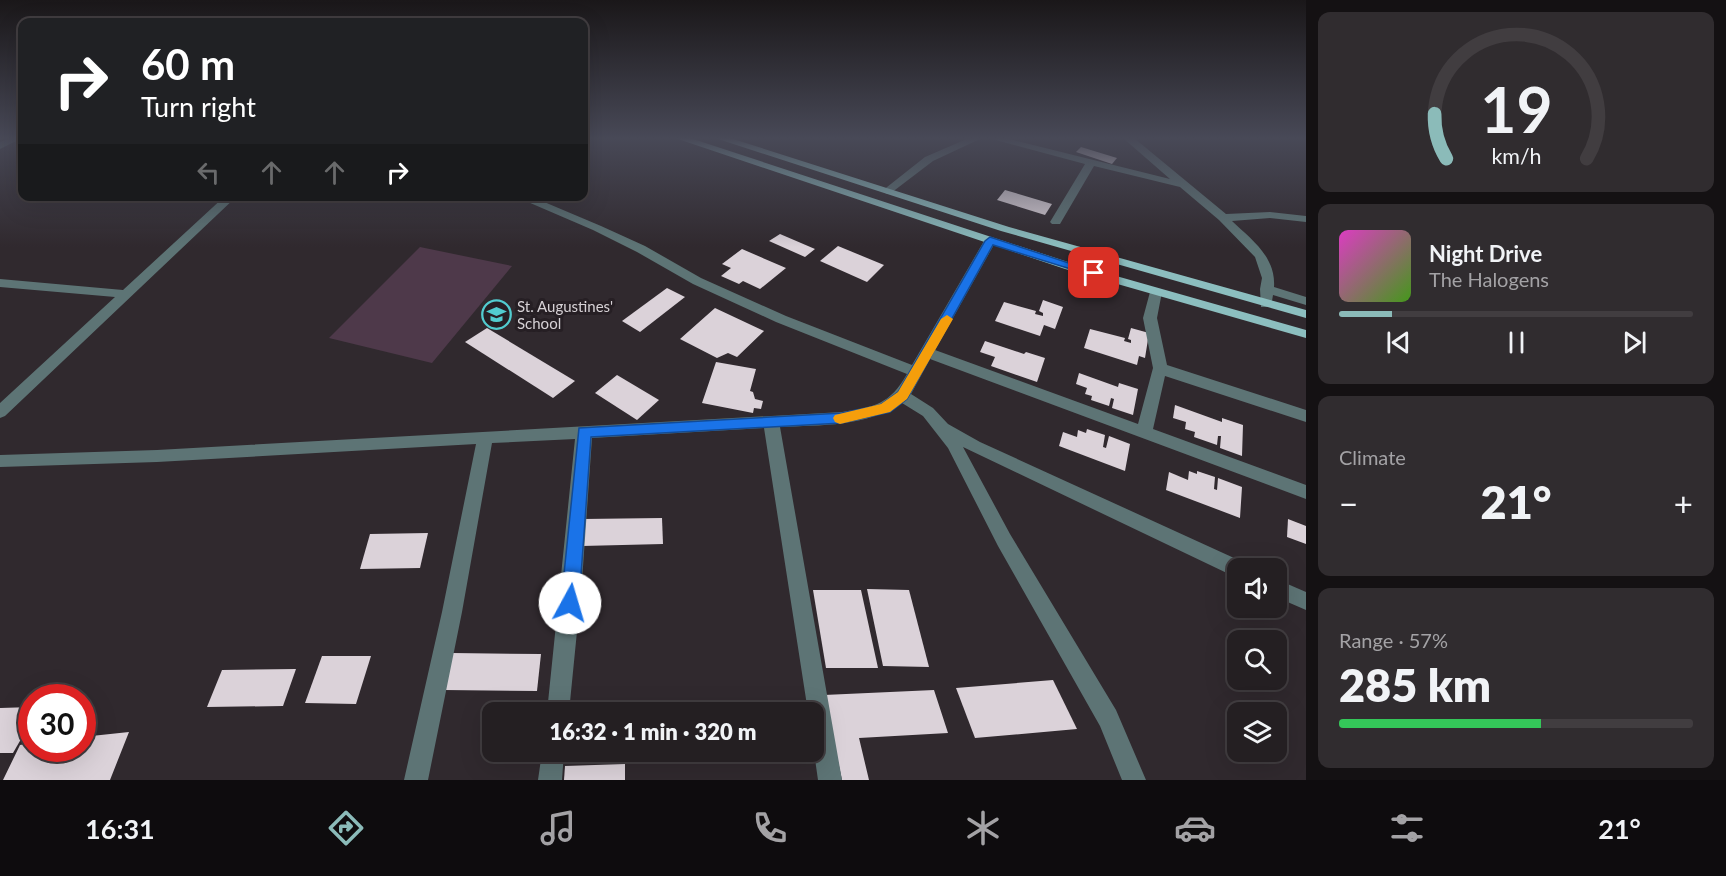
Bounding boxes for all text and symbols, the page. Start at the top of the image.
text: 60 m [141,39,235,89]
icon: right [42,42,120,120]
text: 19 [1480,71,1552,146]
text: Turn right [141,90,256,123]
text: km/h [1491,143,1541,169]
icon: left [192,156,225,189]
icon: ahead [255,156,288,189]
icon: ahead [318,156,351,189]
icon: right [381,156,414,189]
text: Night Drive [1429,240,1542,267]
pin [1068,247,1119,298]
icon: arrive [1077,256,1110,289]
text: The Halogens [1429,267,1549,291]
place label: St. Augustines' School [517,297,613,332]
school or university icon: St. Augustines' School [480,299,512,331]
icon: previous [1382,326,1415,359]
icon: pause [1500,326,1533,359]
icon: next [1618,326,1651,359]
text: Climate [1339,445,1406,469]
text: 21° [1481,475,1551,529]
text: − [1339,483,1358,523]
text: + [1674,483,1693,523]
map controls [1227,558,1287,762]
button: sound [1227,558,1287,618]
position arrow [538,571,602,635]
text: Range · 57% [1339,628,1448,652]
button: search [1227,630,1287,690]
text: 285 km [1339,658,1491,712]
speed limit sign: 30 [18,684,96,762]
button: layers [1227,702,1287,762]
text: 16:32 · 1 min · 320 m [550,718,756,745]
icon: directions [325,807,367,849]
icon: music [537,807,579,849]
icon: phone [749,807,791,849]
icon: climate [962,807,1004,849]
icon: car [1174,807,1216,849]
icon: filters [1386,807,1428,849]
text: 16:31 [85,812,155,845]
text: 21° [1598,812,1641,845]

